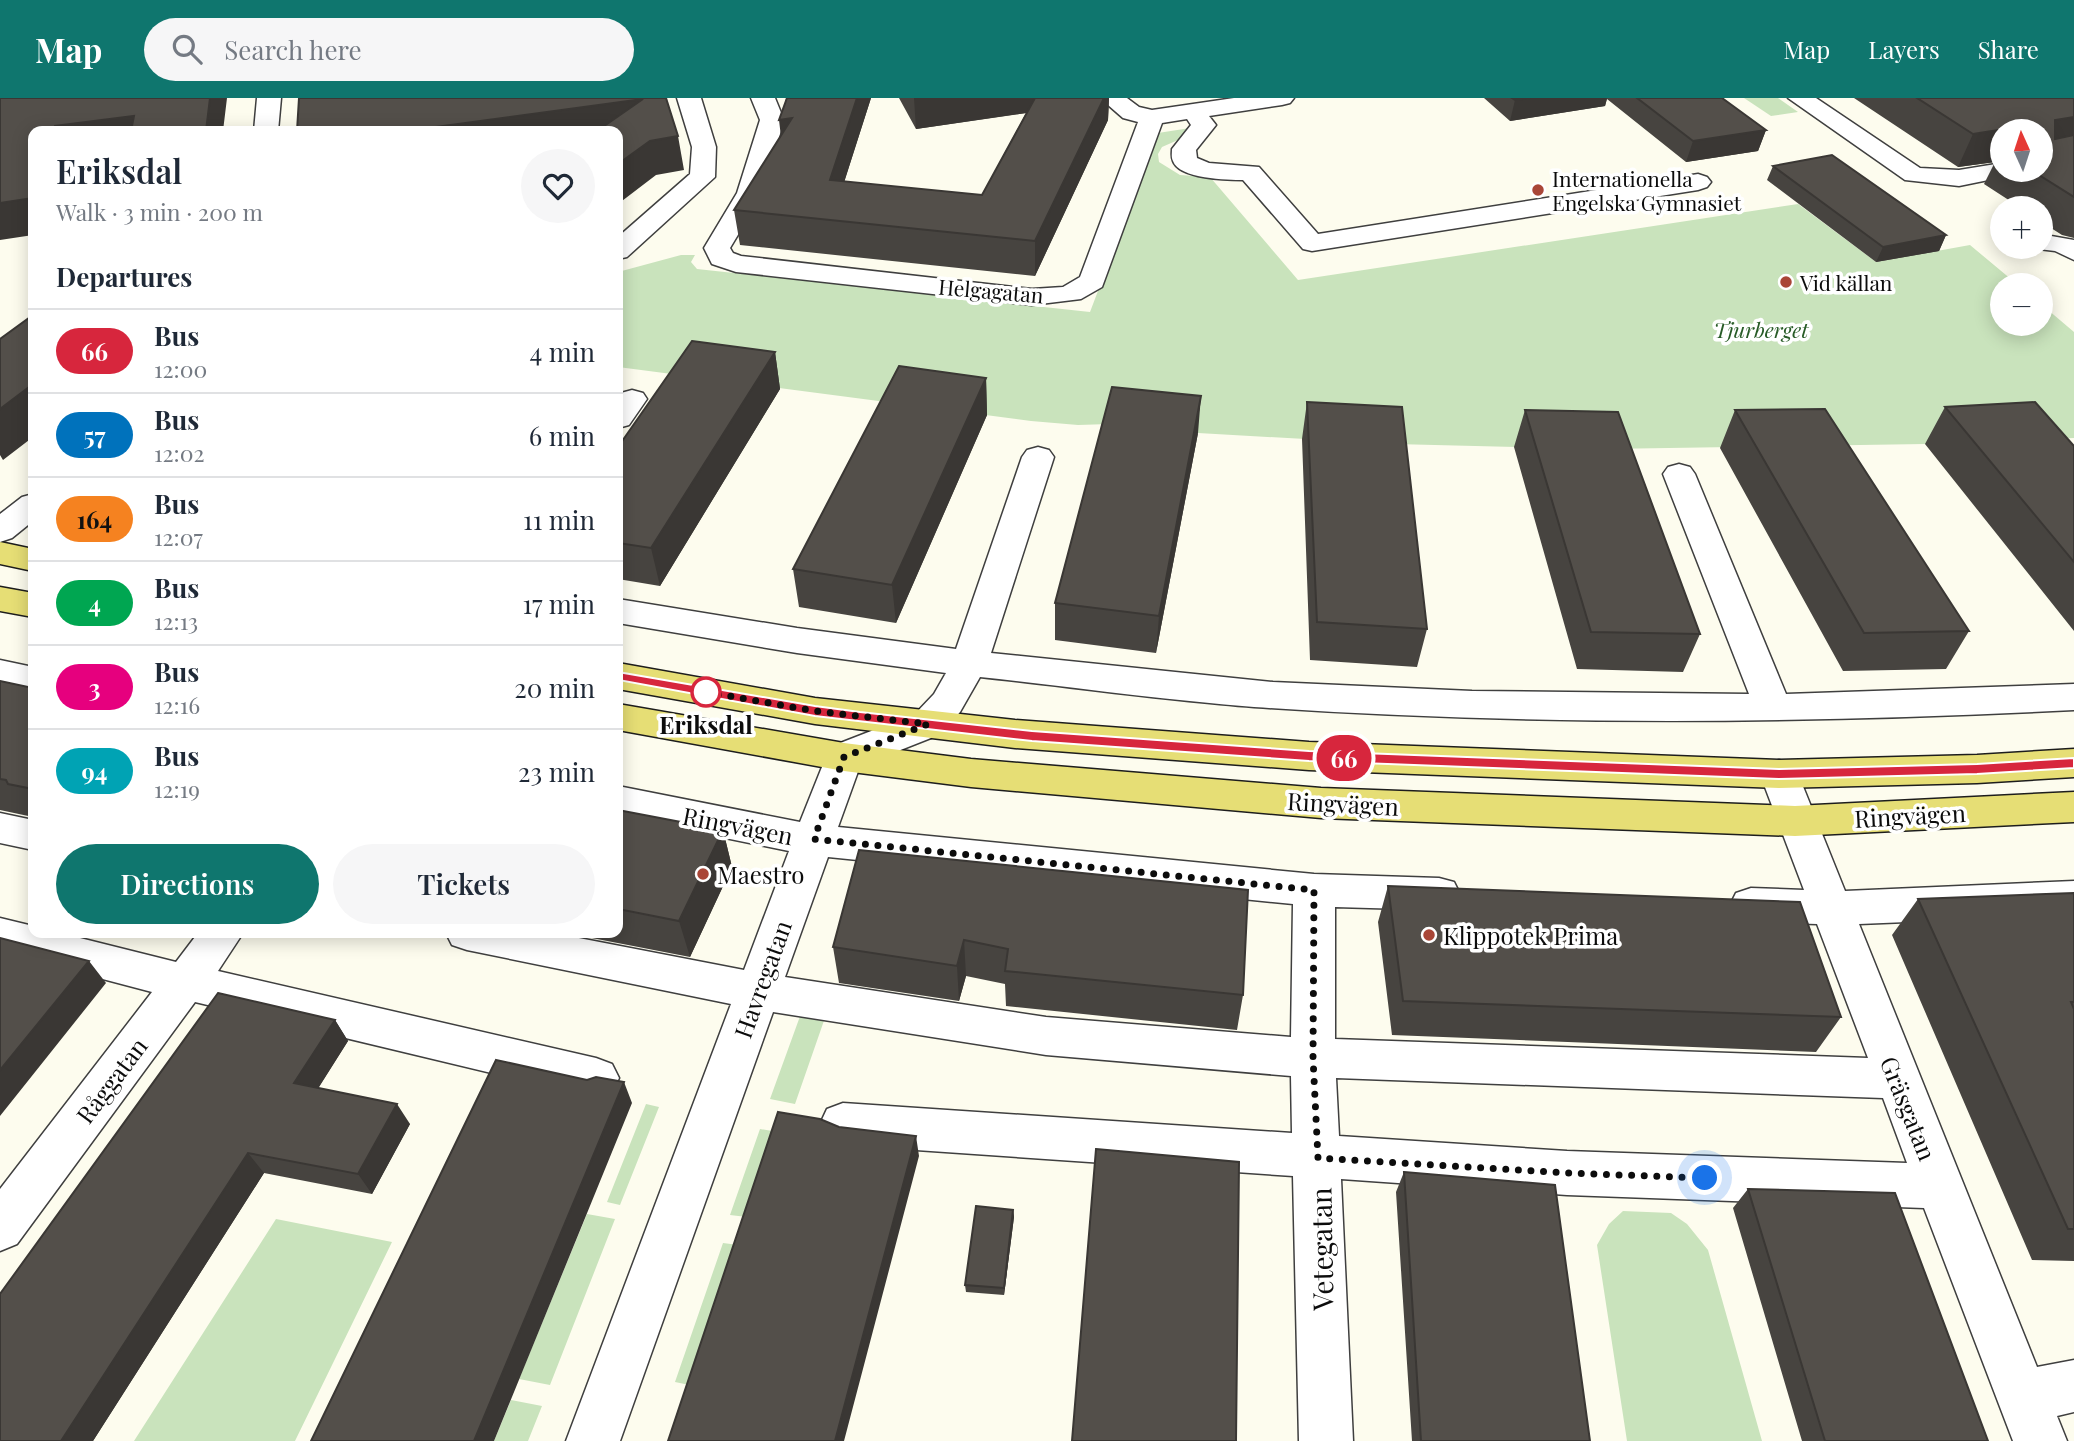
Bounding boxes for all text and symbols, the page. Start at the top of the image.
search box [144,18,634,81]
text: Map [35,27,102,71]
icon: search [168,30,206,68]
text: Search here [224,32,362,67]
text: Map [1784,33,1830,65]
text: Layers [1868,33,1940,65]
text: Share [1978,33,2039,65]
north arrow [1990,119,2053,182]
map controls [1990,119,2053,336]
text: Eriksdal [56,148,182,192]
button: heart [521,149,595,223]
place label: Internationella Engelska Gymnasiet [1552,164,1742,216]
marker: Internationella Engelska Gymnasiet [1530,182,1546,198]
text: Walk · 3 min · 200 m [56,196,263,227]
button: + [1990,196,2053,259]
text: Departures [56,259,192,294]
place label: Vid källan [1799,268,1893,296]
street label: Helgagatan [937,271,1045,309]
button: − [1990,273,2053,336]
marker: Vid källan [1778,274,1794,290]
park label: Tjurberget [1714,315,1809,343]
text: Bus [154,318,199,353]
text: 4 min [529,334,595,369]
text: 66 [81,335,108,367]
text: 12:00 [154,353,207,384]
text: Bus [154,402,199,437]
text: 6 min [529,418,595,453]
text: 57 [84,419,105,451]
text: 12:02 [154,437,204,468]
text: Bus [154,486,199,521]
text: 11 min [523,502,595,537]
text: 164 [77,503,112,535]
text: 12:07 [154,521,203,552]
text: Bus [154,570,199,605]
text: 17 min [522,586,595,621]
text: 4 [88,587,101,619]
text: 12:13 [154,605,198,636]
text: Bus [154,654,199,689]
text: 20 min [514,670,595,705]
text: 3 [89,671,100,703]
marker: Eriksdal [691,677,721,707]
text: 12:16 [154,689,200,720]
place label: Eriksdal [659,708,753,740]
line badge: 66 [1312,735,1376,781]
text: Bus [154,738,199,773]
text: 66 [1331,742,1357,774]
text: 23 min [518,754,595,789]
text: 94 [82,755,107,787]
text: 12:19 [154,773,200,804]
street label: Ringvägen [1286,784,1400,822]
street label: Ringvägen [1853,796,1967,834]
street label: Ringvägen [680,799,796,851]
button: Directions [56,844,319,924]
button: Tickets [333,844,595,924]
place label: Maestro [717,858,804,890]
marker: Maestro [695,866,711,882]
street label: Havregatan [726,916,798,1042]
place label: Klippotek Prima [1443,919,1618,951]
marker: Klippotek Prima [1421,927,1437,943]
street label: Råggatan [68,1031,154,1129]
street label: Gräsgatan [1874,1051,1944,1165]
your location [1687,1160,1722,1195]
street label: Vetegatan [1301,1187,1341,1312]

